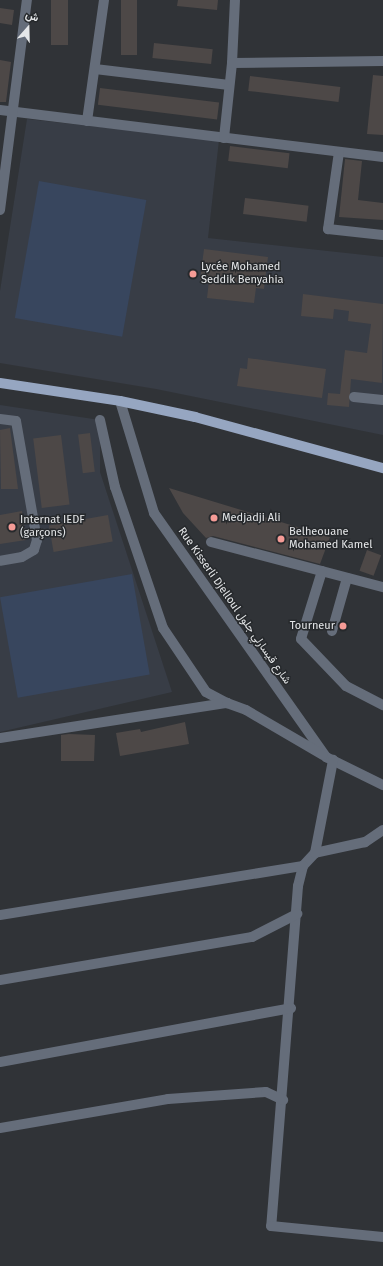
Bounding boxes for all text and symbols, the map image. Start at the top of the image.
north arrow [8,8,48,48]
text: ش [24,8,41,25]
place label: Lycée Mohamed Seddik Benyahia [201,261,284,287]
marker: Lycée Mohamed Seddik Benyahia [188,269,198,279]
place label: Medjadji Ali [222,511,280,525]
marker: Medjadji Ali [209,513,219,523]
place label: Internat IEDF (garçons) [20,514,85,540]
marker: Internat IEDF (garçons) [7,522,17,532]
street label: Rue Kisserli Djelloul شارع قيسارلي جلول [175,525,293,687]
place label: Belheouane Mohamed Kamel [289,526,372,552]
marker: Belheouane Mohamed Kamel [276,534,286,544]
place label: Tourneur [290,619,335,633]
marker: Tourneur [338,621,348,631]

